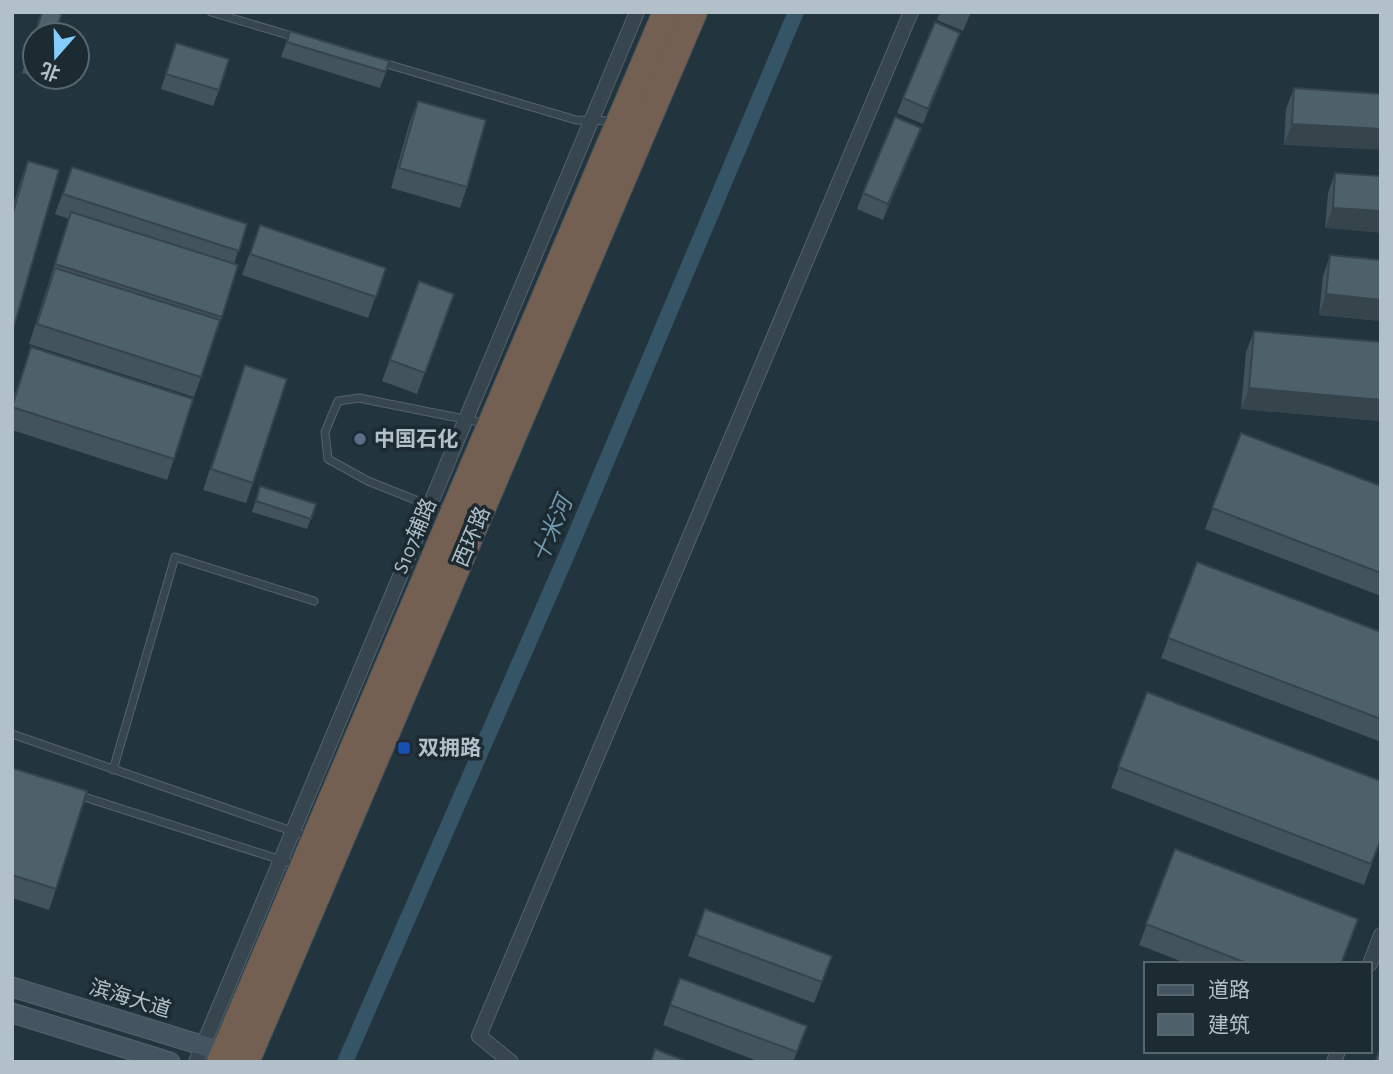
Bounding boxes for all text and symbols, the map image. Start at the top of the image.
north arrow [21,21,91,91]
text: 北 [38,58,63,84]
place label: 中国石化 [374,428,458,450]
marker: 中国石化 [352,431,368,447]
water label: 十米河 [527,489,579,566]
street label: S107辅路 [389,495,440,576]
street label: 西环路 [449,504,494,570]
place label: 双拥路 [418,737,481,759]
marker: 双拥路 [396,740,412,756]
legend [1144,962,1372,1053]
street label: 滨海大道 [87,976,174,1021]
text: 道路 [1208,979,1250,1001]
text: 建筑 [1208,1014,1250,1036]

